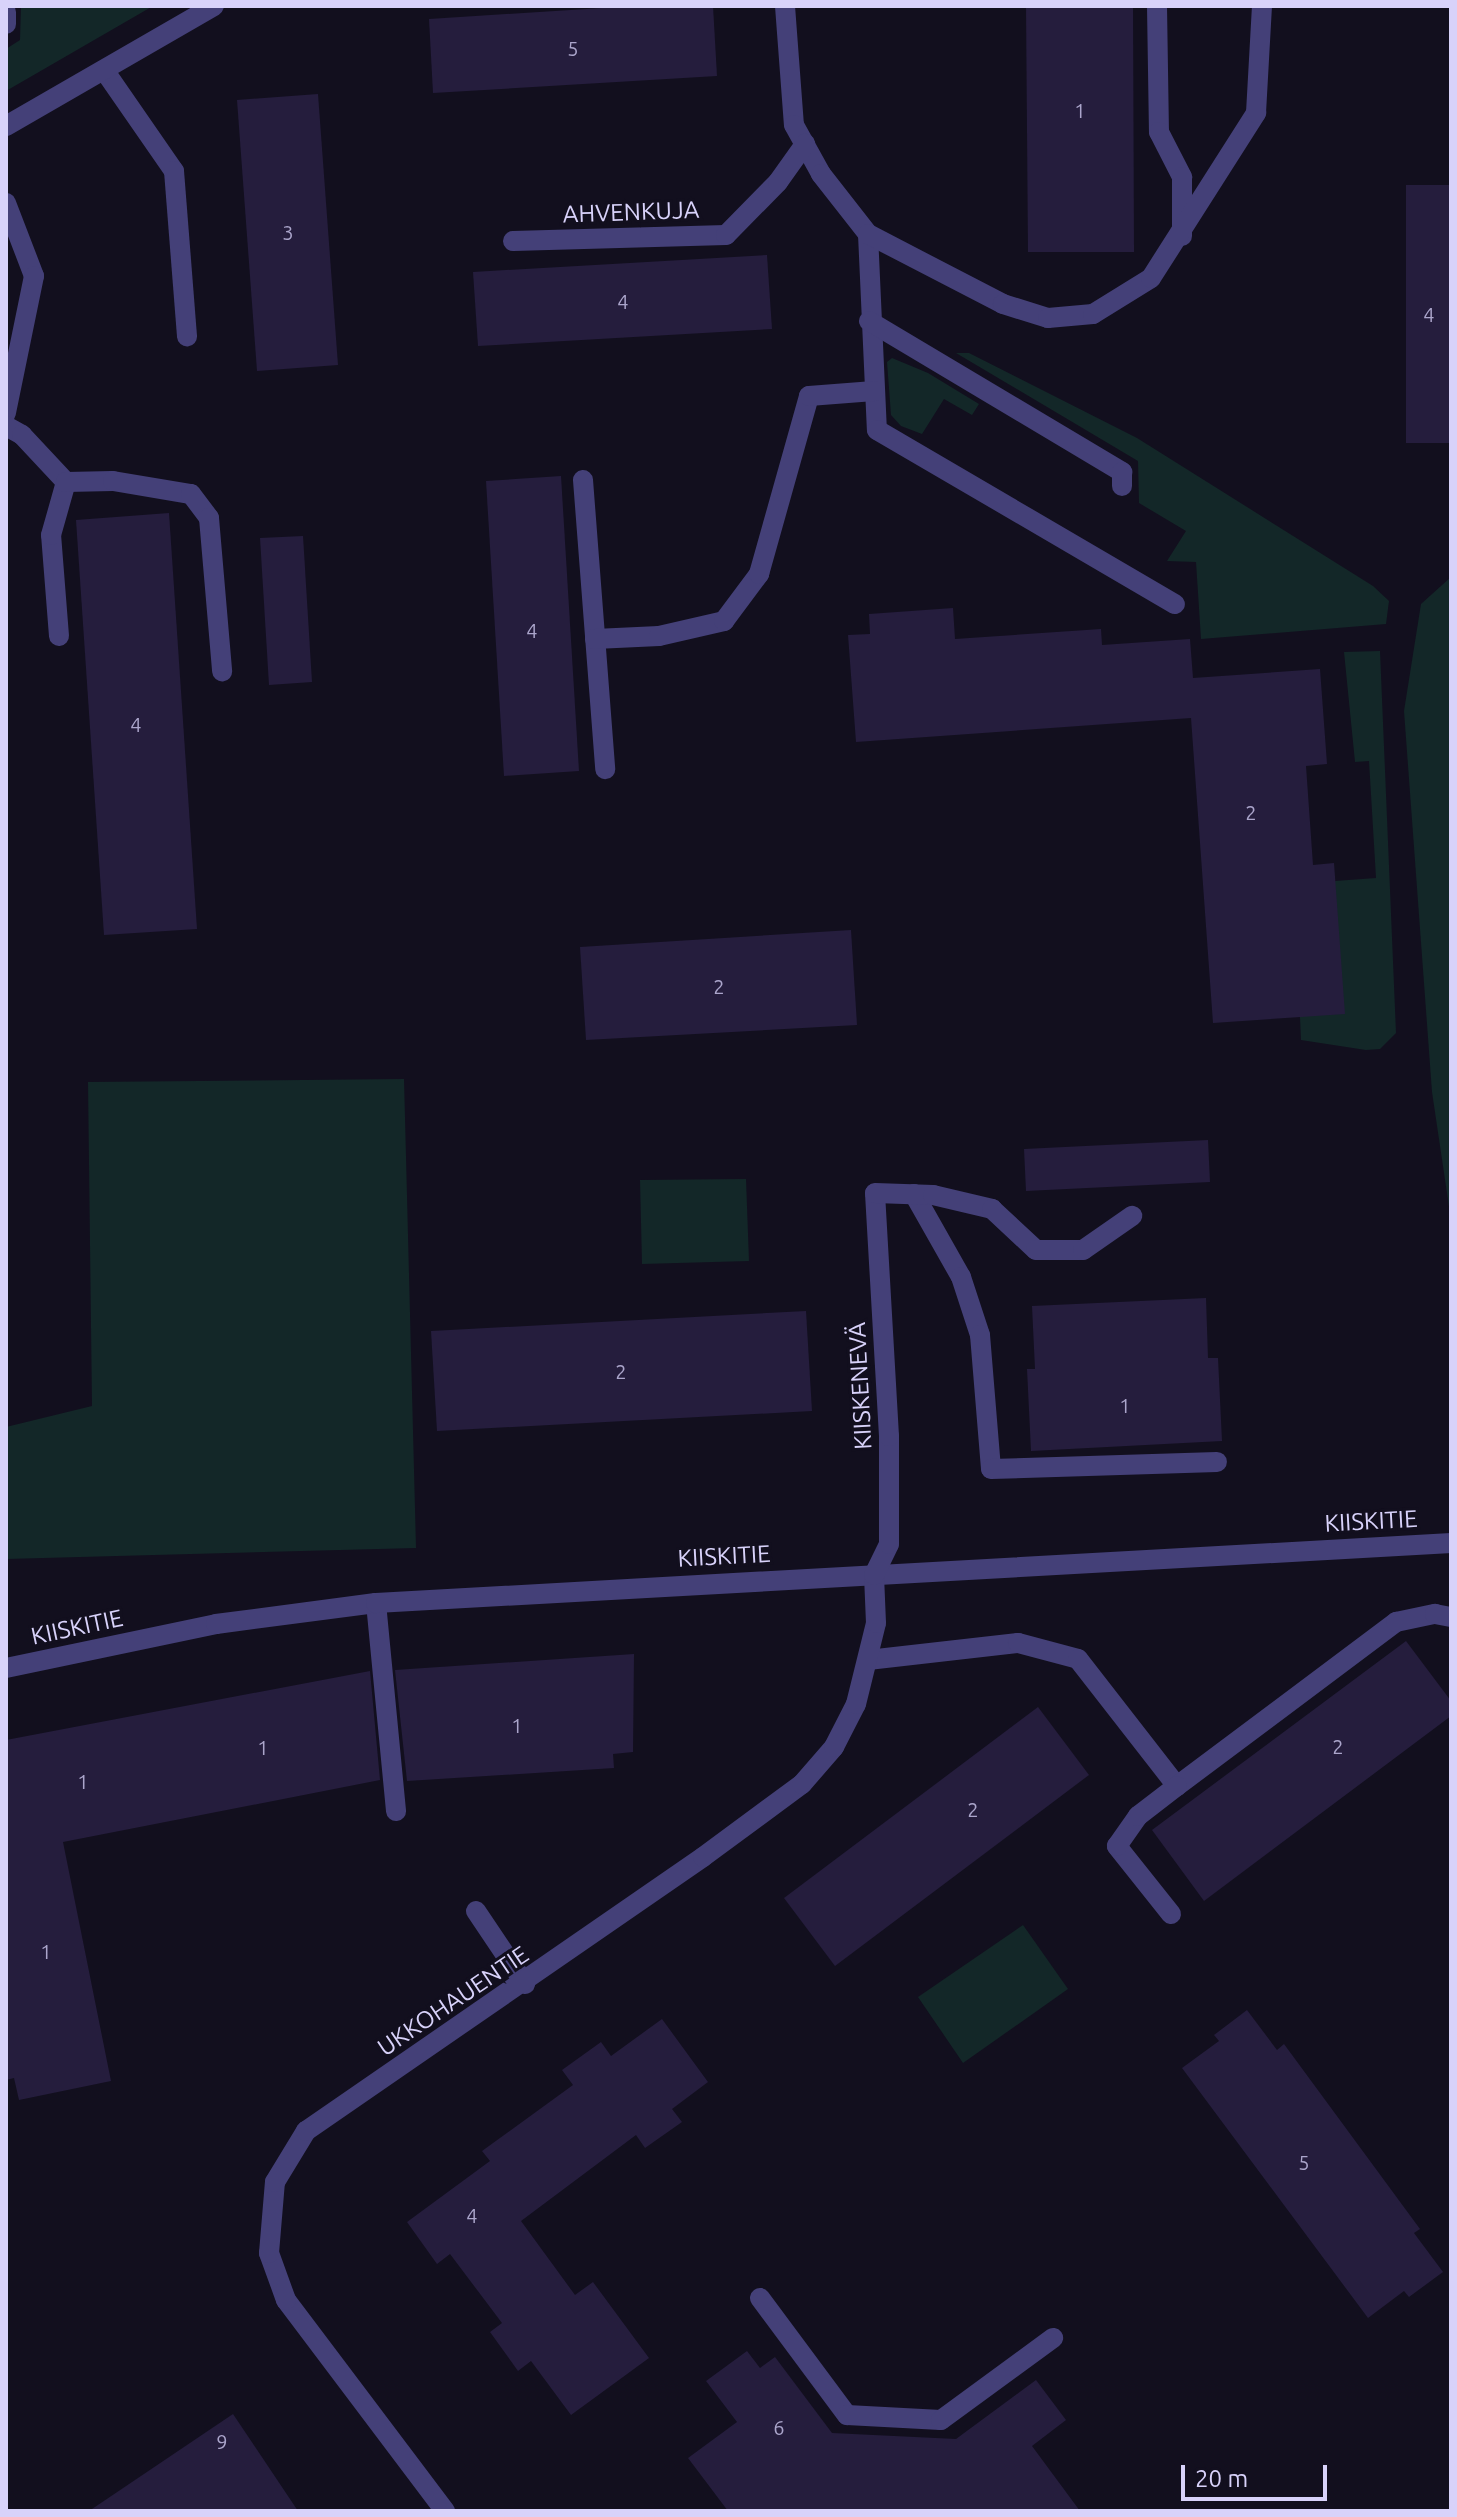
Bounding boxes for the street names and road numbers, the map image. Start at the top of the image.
street label: AHVENKUJA [562,195,700,229]
street label: KIISKENEVÄ [842,1321,878,1451]
street label: KIISKITIE [1324,1504,1418,1538]
street label: KIISKITIE [677,1539,771,1573]
street label: KIISKITIE [28,1603,126,1651]
street label: UKKOHAUENTIE [372,1940,534,2062]

